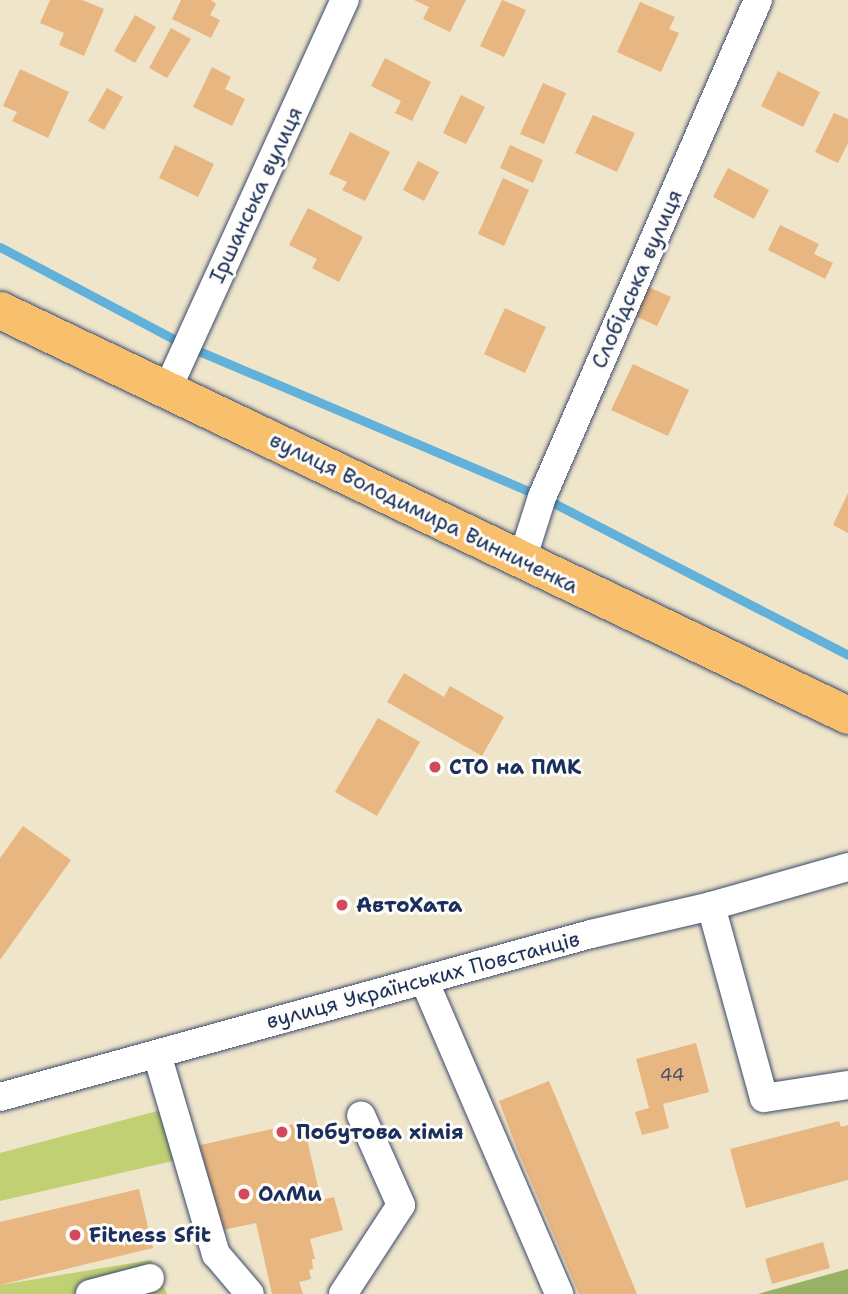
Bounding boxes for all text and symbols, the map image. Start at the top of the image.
street label: Іршанська вулиця [204,103,308,287]
street label: Слобідська вулиця [586,186,688,372]
street label: вулиця Володимира Винниченка [266,427,582,599]
place label: СТО на ПМК [449,754,581,780]
marker: СТО на ПМК [427,759,443,775]
place label: АвтоХата [356,892,462,918]
marker: АвтоХата [334,897,350,913]
street label: вулиця Українських Повстанців [264,926,582,1034]
house number: 44 [660,1064,684,1086]
place label: Побутова хімія [296,1119,464,1145]
marker: Побутова хімія [274,1124,290,1140]
place label: ОлМи [258,1181,322,1207]
marker: ОлМи [236,1186,252,1202]
place label: Fitness Sfit [89,1222,211,1248]
marker: Fitness Sfit [67,1227,83,1243]

